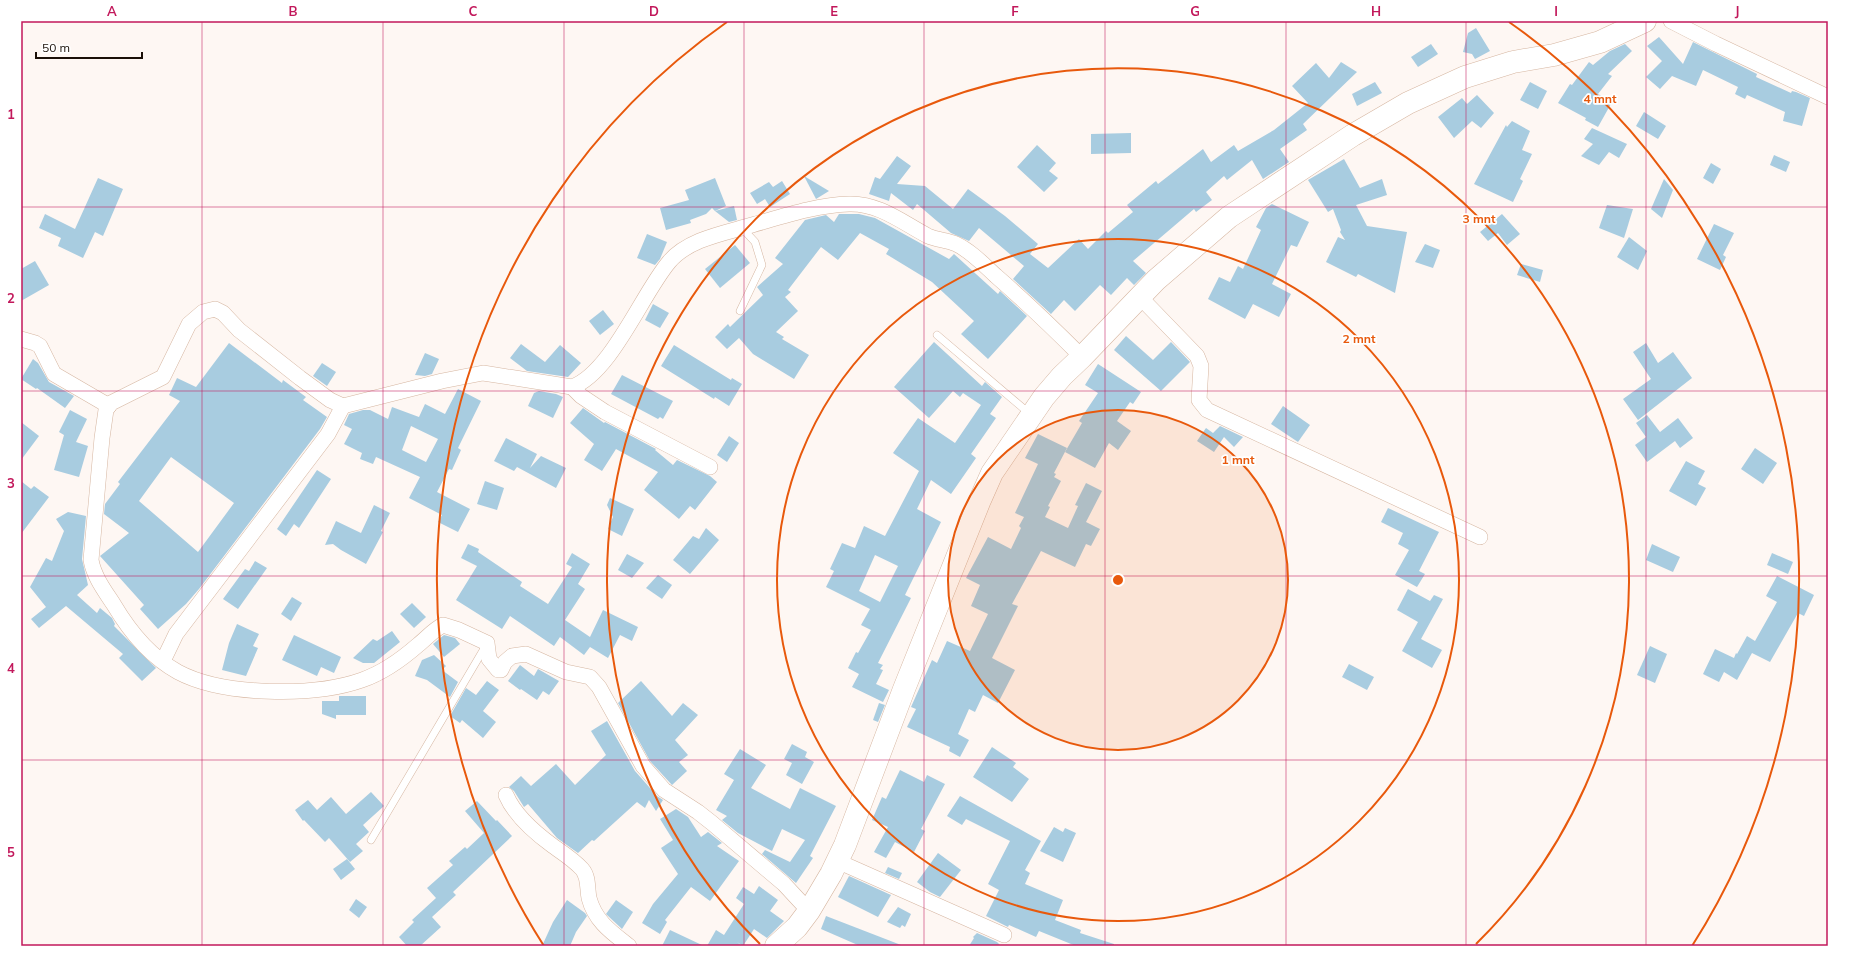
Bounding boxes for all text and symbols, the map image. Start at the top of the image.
text: A [107,3,117,19]
text: B [289,3,298,19]
text: C [469,3,478,19]
text: D [649,3,659,19]
text: E [830,3,838,19]
text: F [1011,3,1019,19]
text: G [1190,3,1200,19]
text: H [1371,3,1381,19]
text: I [1554,3,1558,19]
text: J [1735,3,1739,19]
scale bar [36,34,142,60]
text: 50 m [42,40,70,55]
text: 4 mnt [1583,91,1617,106]
text: 1 [7,106,15,122]
text: 3 mnt [1462,211,1496,226]
text: 2 [7,290,15,306]
text: 2 mnt [1342,331,1376,346]
text: 1 mnt [1221,452,1255,467]
text: 3 [7,475,15,491]
centre of rings [1111,573,1125,587]
text: 4 [7,660,15,676]
text: 5 [7,844,15,860]

